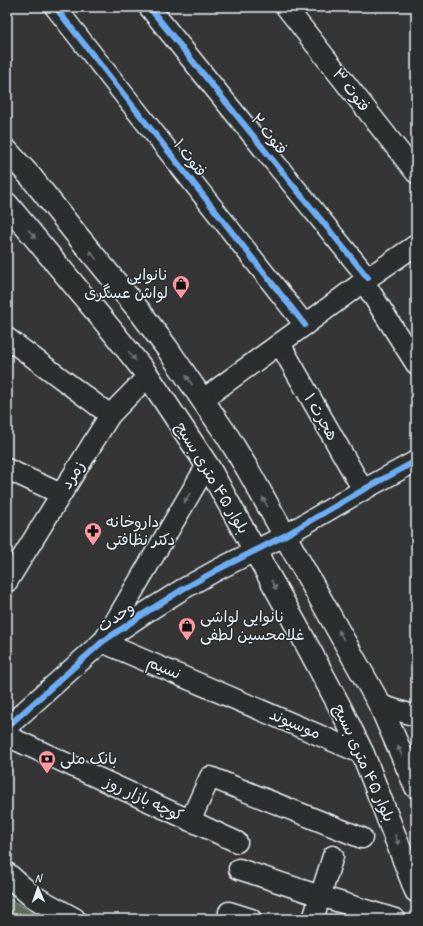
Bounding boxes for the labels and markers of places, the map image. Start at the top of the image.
place label: نانوایی لواش عسگری [84,265,168,303]
shop icon: نانوایی لواش عسگری [171,274,191,299]
place label: داروخانه دکتر نظافتی [106,512,175,550]
pharmacy icon: داروخانه دکتر نظافتی [83,521,103,546]
place label: نانوایی لواشی غلامحسین لطفی [200,607,304,645]
shop icon: نانوایی لواشی غلامحسین لطفی [177,616,197,641]
bank icon: بانک ملی [37,749,57,774]
place label: بانک ملی [60,749,117,769]

